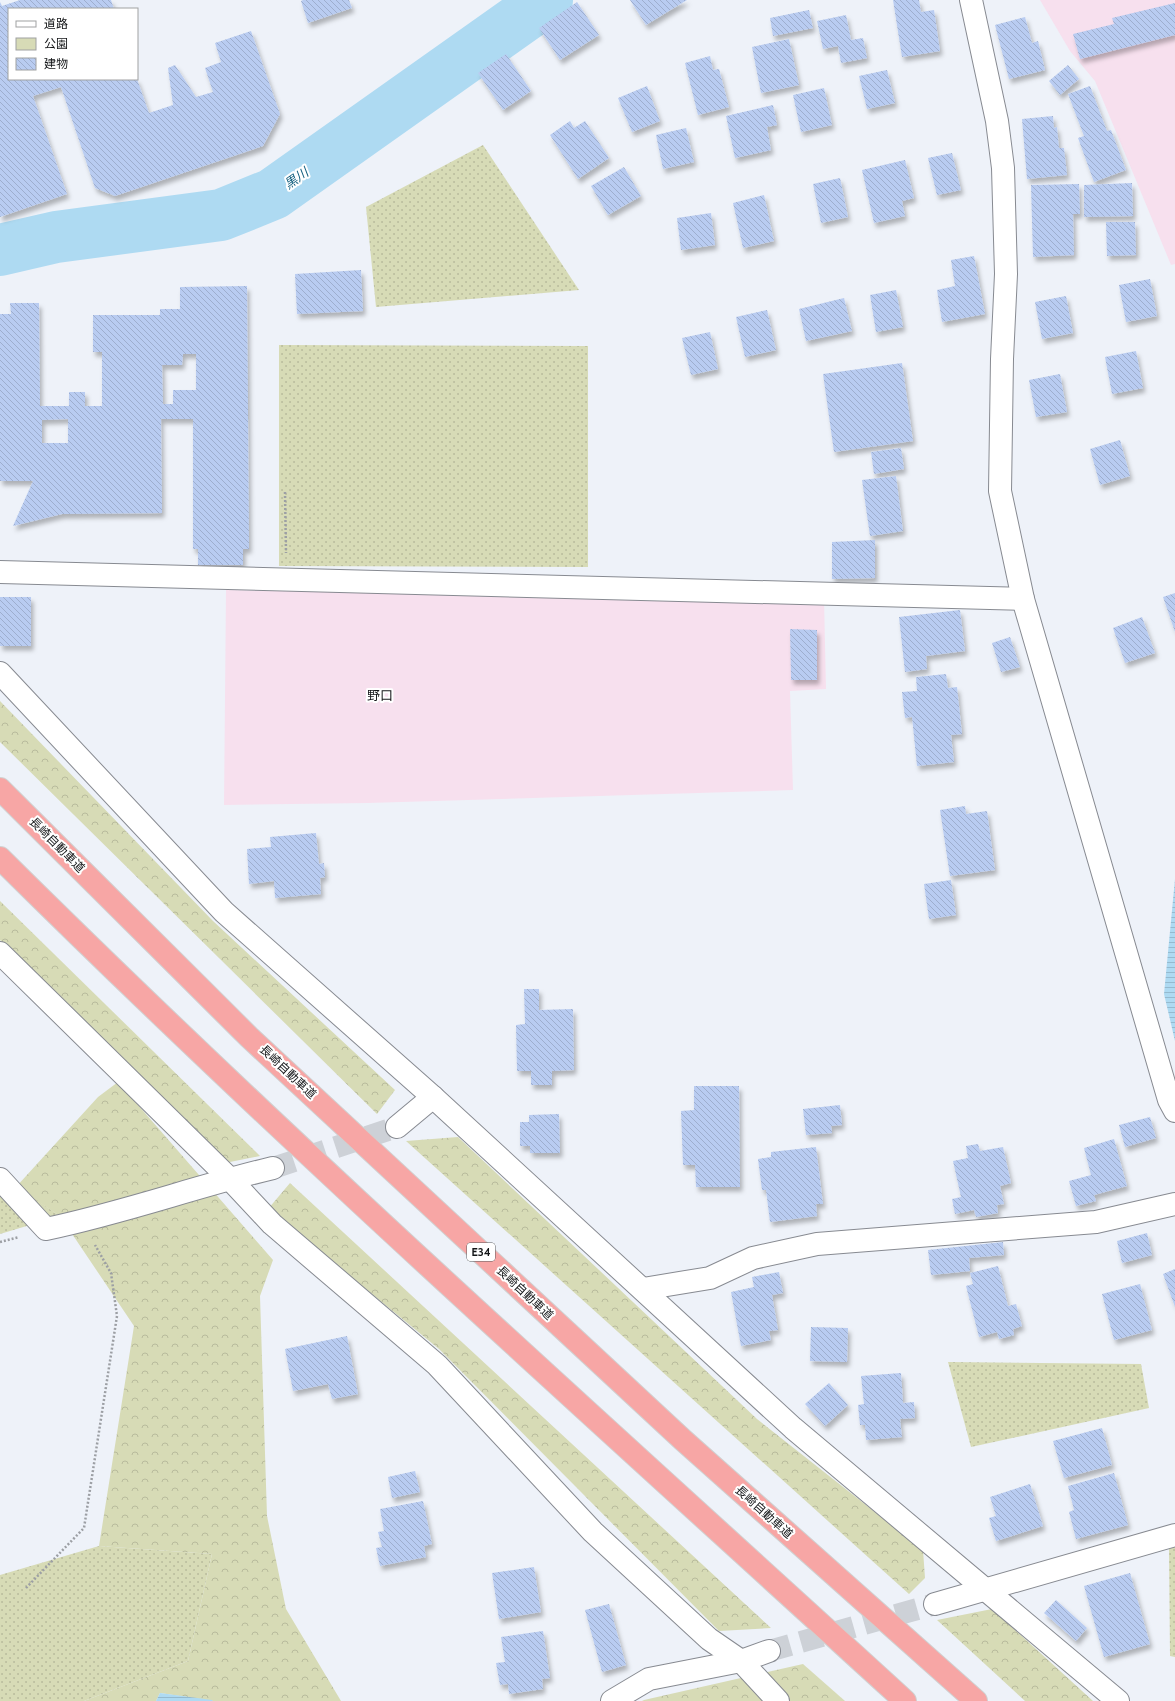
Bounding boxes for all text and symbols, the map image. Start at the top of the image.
legend [8,8,138,80]
text: 道路 [44,16,68,31]
text: 公園 [44,36,68,51]
text: 建物 [44,56,68,71]
water label: 黒川 [281,163,313,192]
district label: 野口 [367,687,393,703]
street label: 長崎自動車道 [27,814,88,875]
street label: 長崎自動車道 [257,1042,320,1102]
road number: E34 [467,1243,495,1261]
street label: 長崎自動車道 [494,1263,557,1323]
street label: 長崎自動車道 [733,1482,796,1541]

